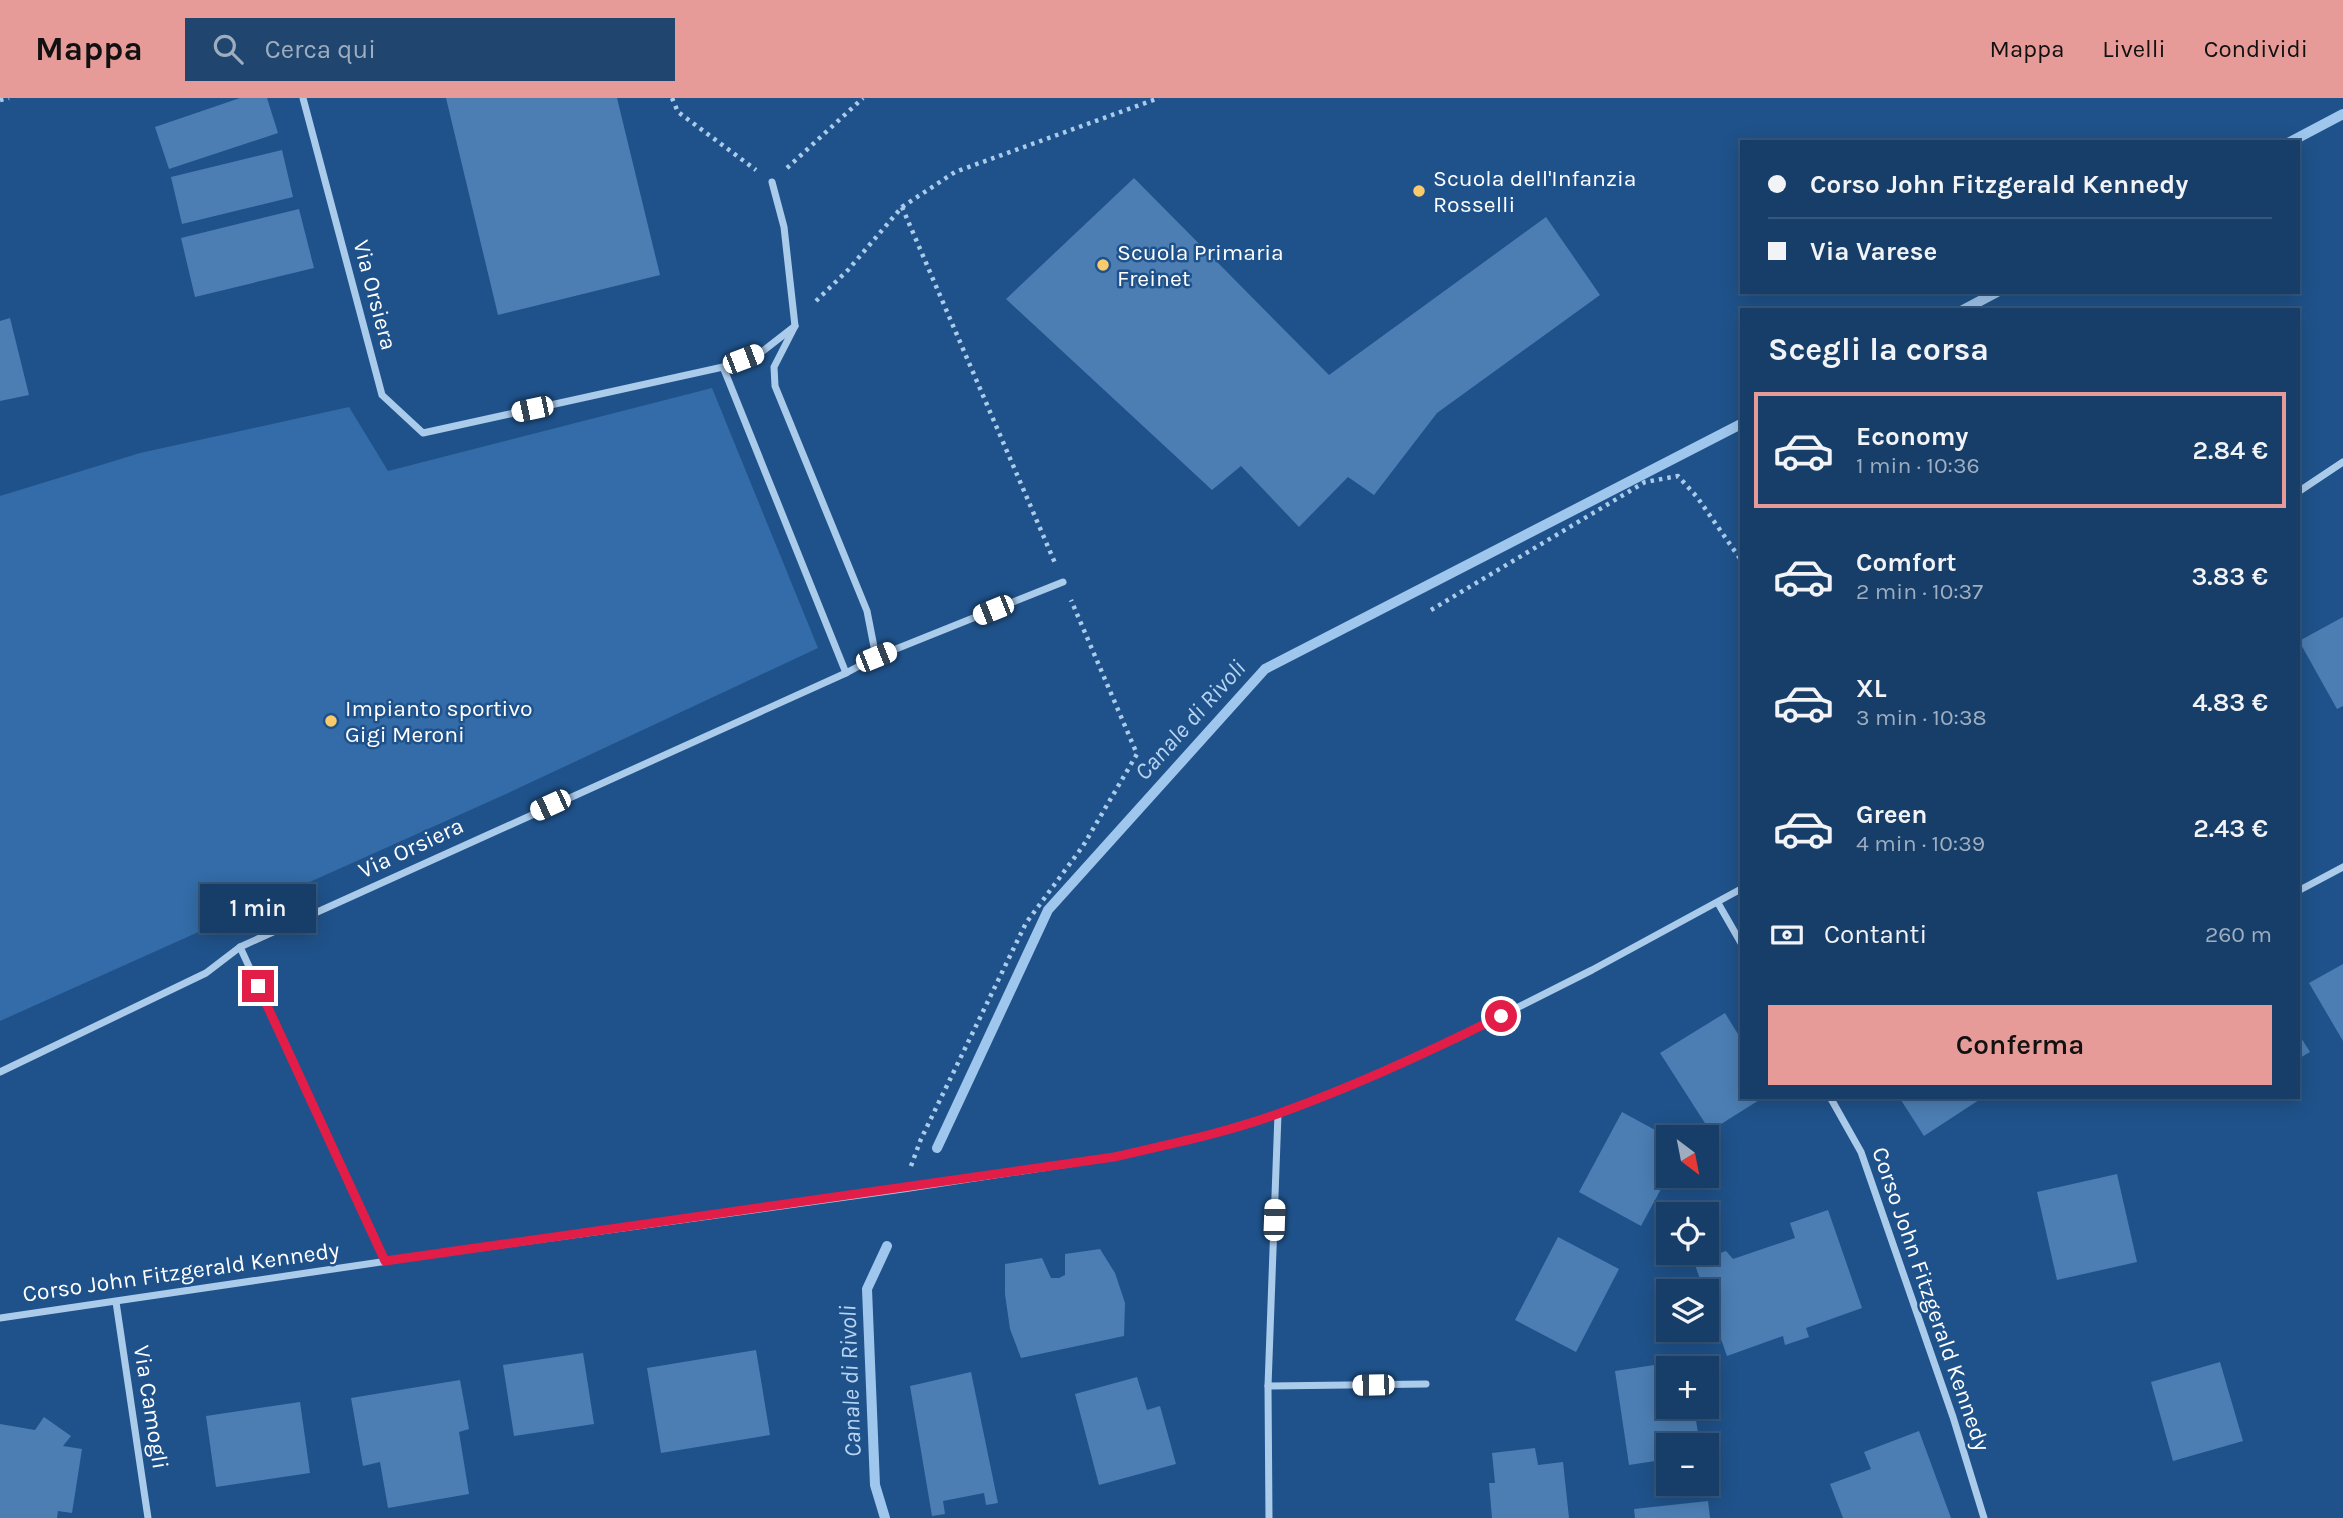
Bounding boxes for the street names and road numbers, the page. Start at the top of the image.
street label: Via Orsiera [347,237,403,353]
street label: Via Orsiera [354,812,468,884]
street label: Corso John Fitzgerald Kennedy [1866,1143,1996,1455]
street label: Corso John Fitzgerald Kennedy [21,1236,341,1308]
street label: Via Camogli [128,1343,174,1471]

